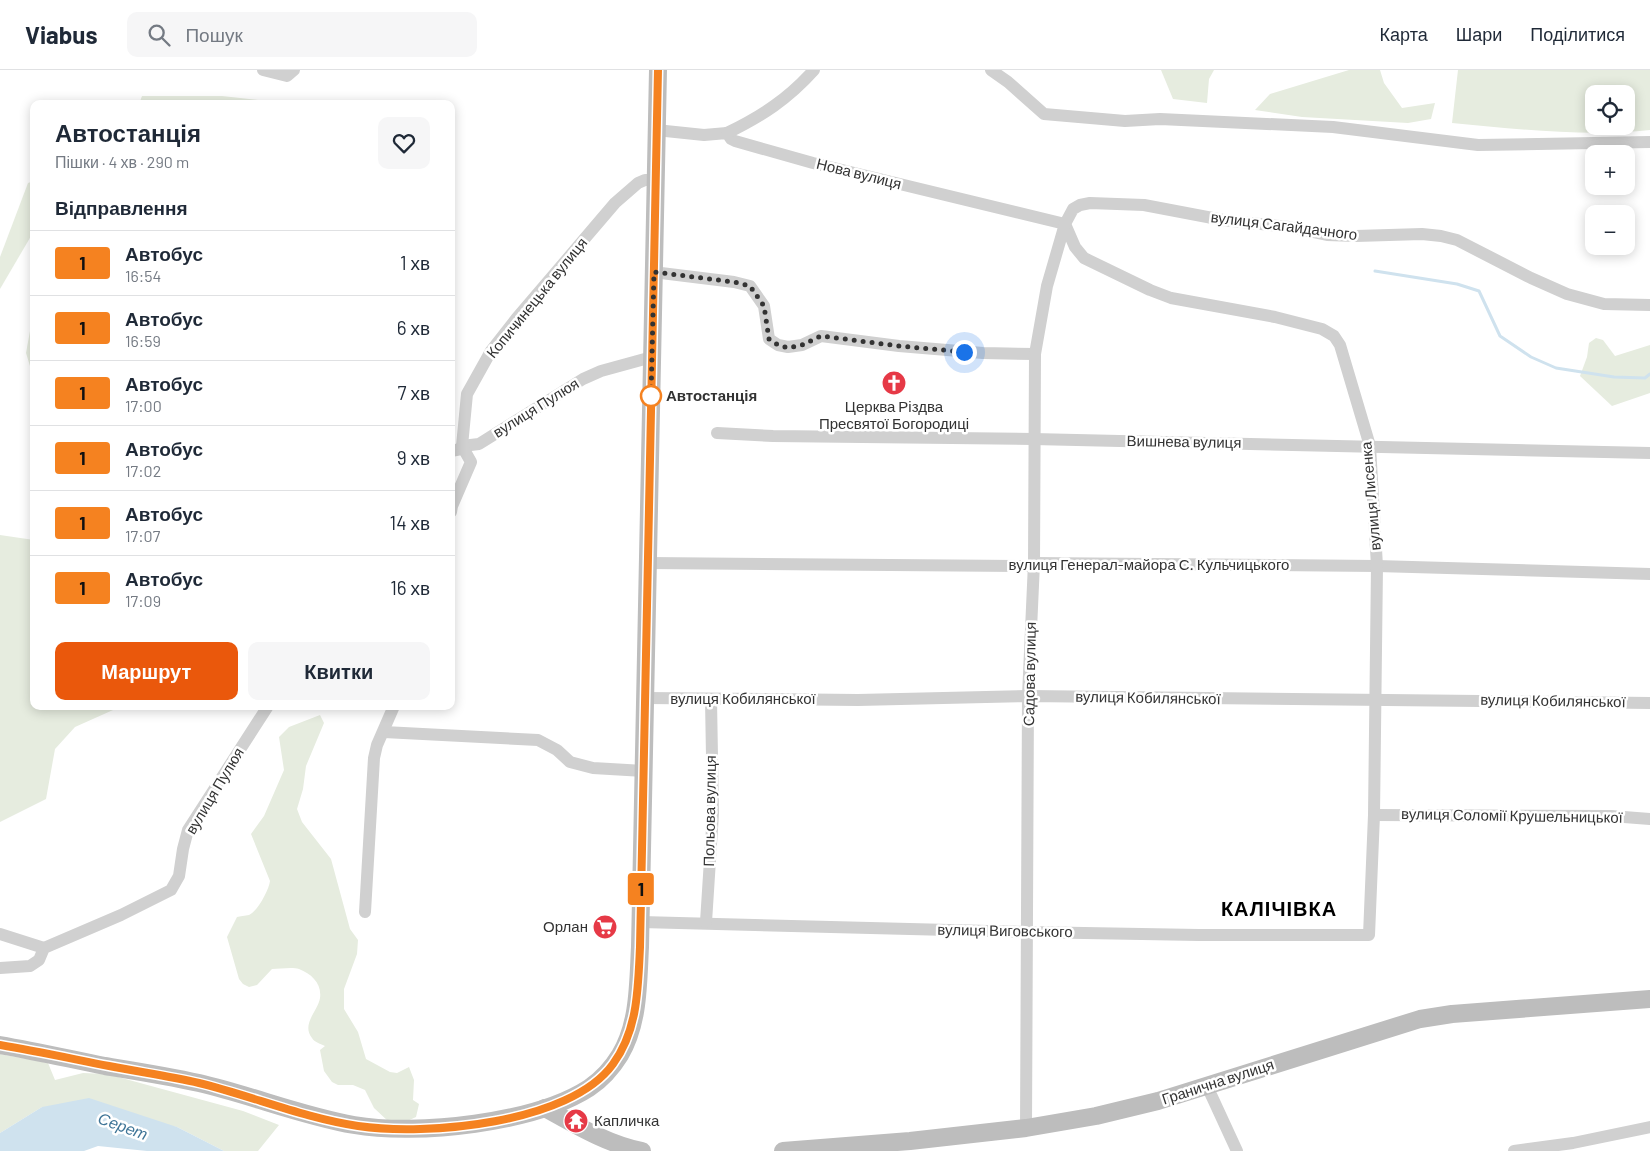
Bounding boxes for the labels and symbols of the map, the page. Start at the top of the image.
street label: Нова вулиця [815,154,904,192]
street label: вулиця Сагайдачного [1210,207,1358,243]
street label: Копичинецька вулиця [482,234,590,361]
your location [952,340,977,365]
church icon: Церква Різдва Пресвятої Богородиці [881,370,907,396]
street label: вулиця Пулюя [489,374,582,441]
marker: Автостанція [640,385,662,407]
place label: Автостанція [666,386,757,404]
place label: Церква Різдва Пресвятої Богородиці [819,397,969,432]
street label: Вишнева вулиця [1126,431,1242,451]
street label: вулиця Лисенка [1356,440,1384,551]
street label: вулиця Генерал-майора С. Кульчицького [1009,555,1289,573]
street label: Садова вулиця [1019,622,1039,726]
street label: вулиця Кобилянської [1075,687,1222,707]
street label: вулиця Кобилянської [670,689,817,707]
street label: вулиця Кобилянської [1480,690,1627,710]
street label: вулиця Пулюя [181,744,247,837]
street label: Польова вулиця [699,755,719,867]
street label: вулиця Соломії Крушельницької [1401,804,1624,826]
line badge: 1 [625,873,657,905]
district label: КАЛІЧІВКА [1221,896,1337,920]
supermarket icon: Орлан [592,914,618,940]
place label: Орлан [543,917,588,935]
street label: вулиця Виговського [937,920,1073,940]
street label: Гранична вулиця [1159,1054,1276,1108]
water label: Серет [96,1108,151,1143]
temple icon: Капличка [563,1108,589,1134]
place label: Капличка [594,1111,660,1129]

